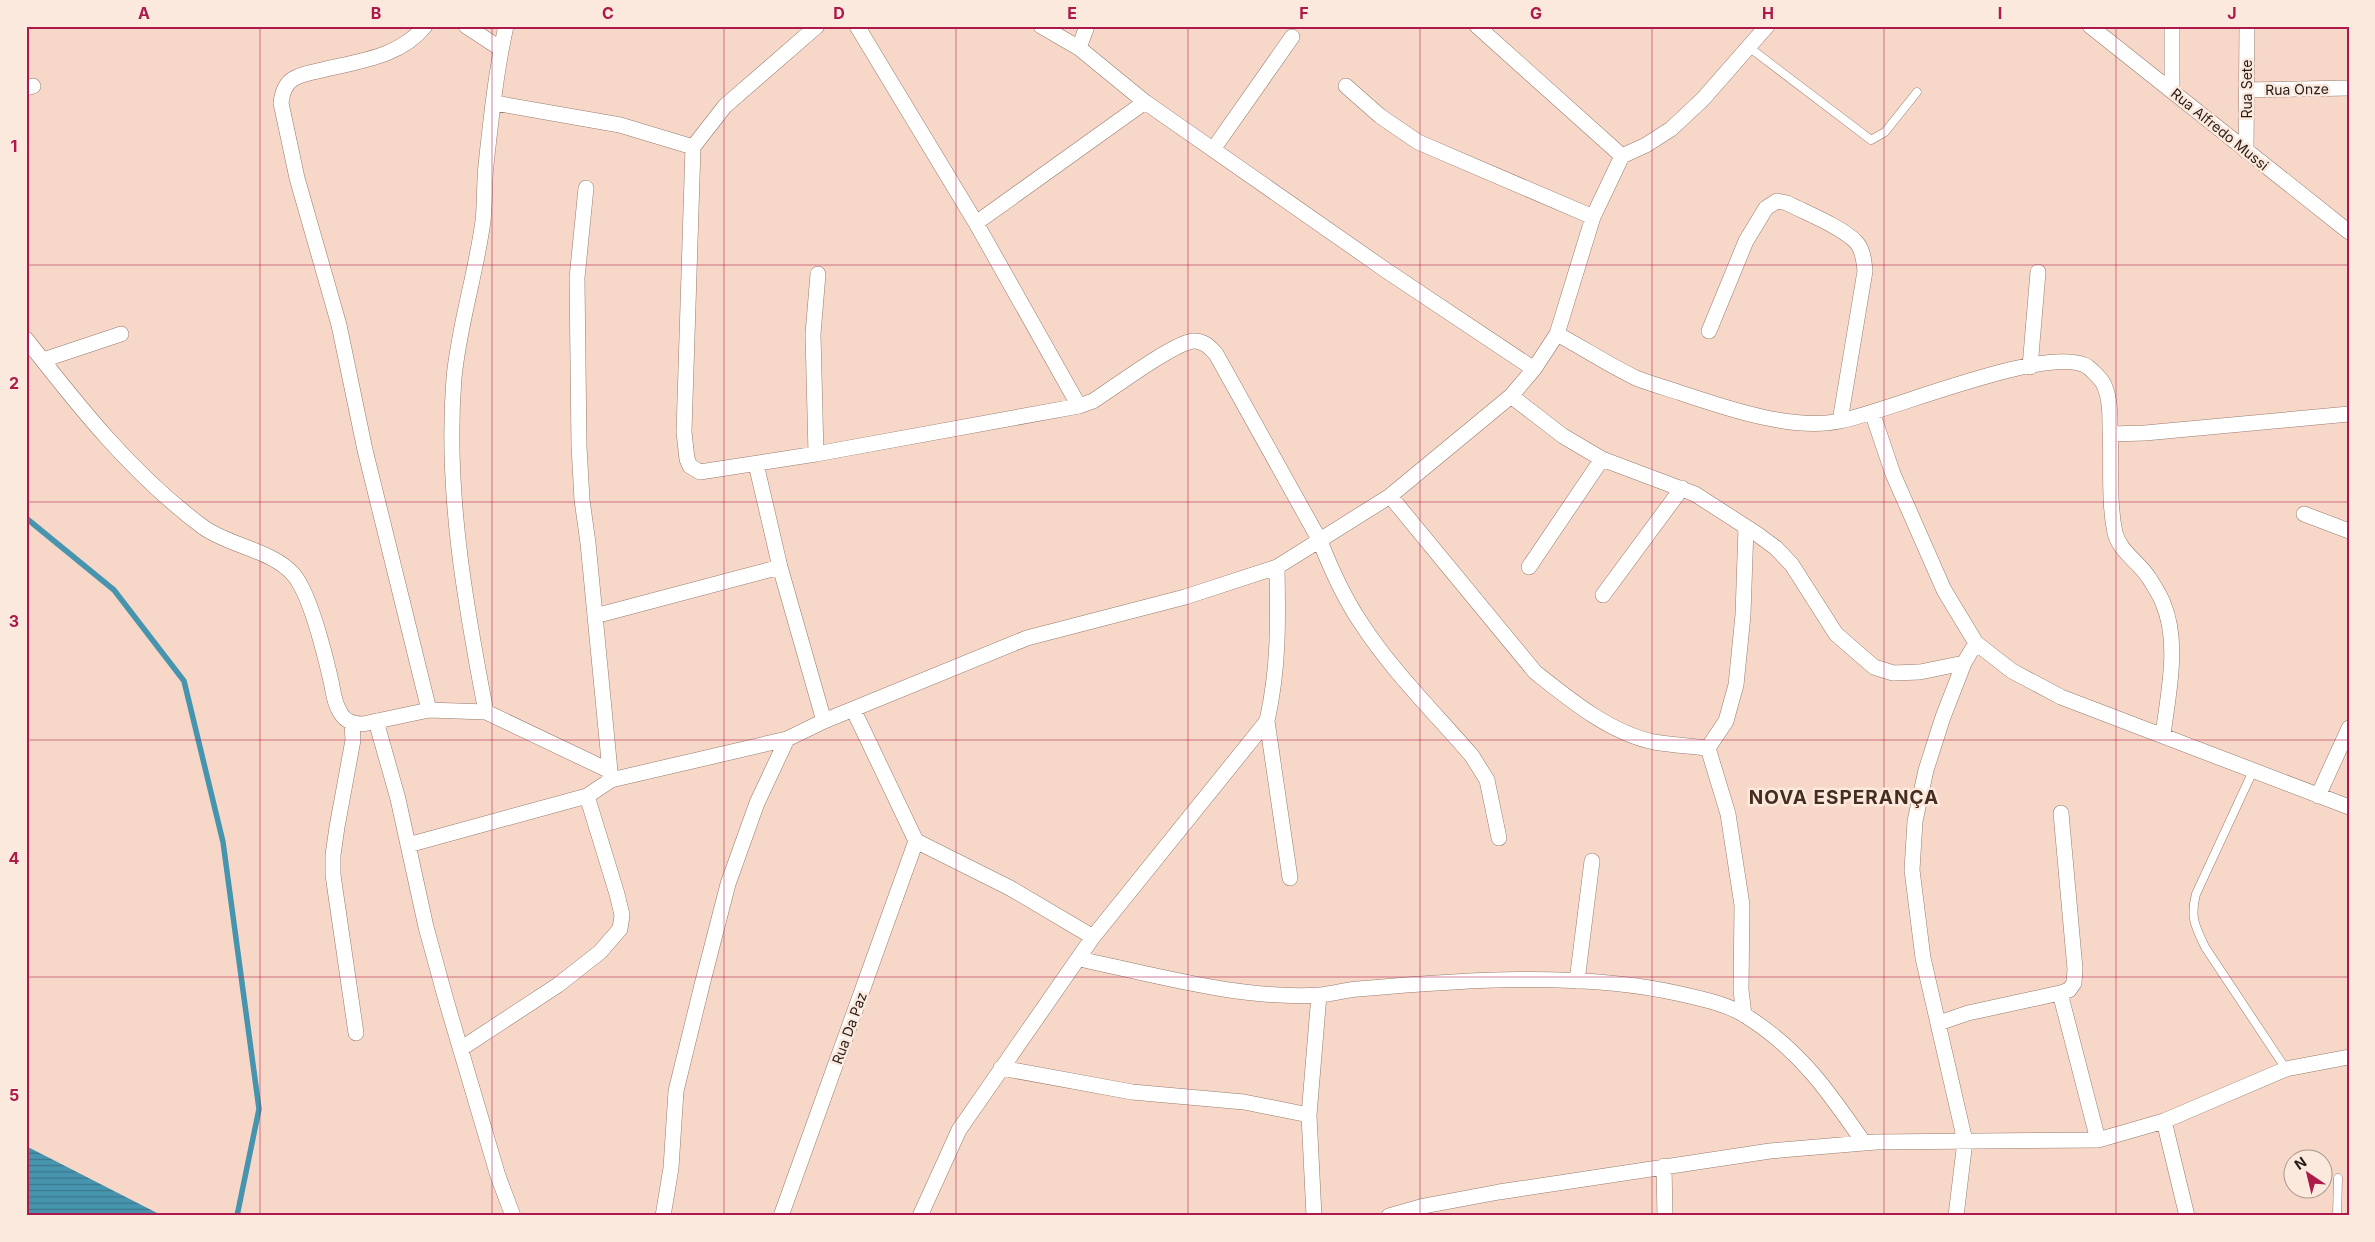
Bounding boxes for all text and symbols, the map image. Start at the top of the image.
text: A [138,3,150,23]
text: B [371,3,381,23]
text: C [602,3,614,23]
text: D [833,3,845,23]
text: E [1067,3,1077,23]
text: F [1299,3,1309,23]
text: G [1530,3,1542,23]
text: H [1762,3,1774,23]
text: I [1998,3,2002,23]
text: J [2227,3,2237,23]
street label: Rua Sete [2238,60,2255,118]
street label: Rua Onze [2265,80,2329,98]
street label: Rua Alfredo Mussi [2168,84,2272,174]
text: 1 [11,136,17,156]
text: 2 [9,373,19,393]
text: 3 [9,611,19,631]
district label: NOVA ESPERANÇA [1749,786,1939,809]
text: 4 [9,848,20,868]
street label: Rua Da Paz [828,990,870,1066]
text: 5 [9,1085,19,1105]
north arrow [2282,1150,2332,1200]
text: N [2291,1153,2310,1173]

